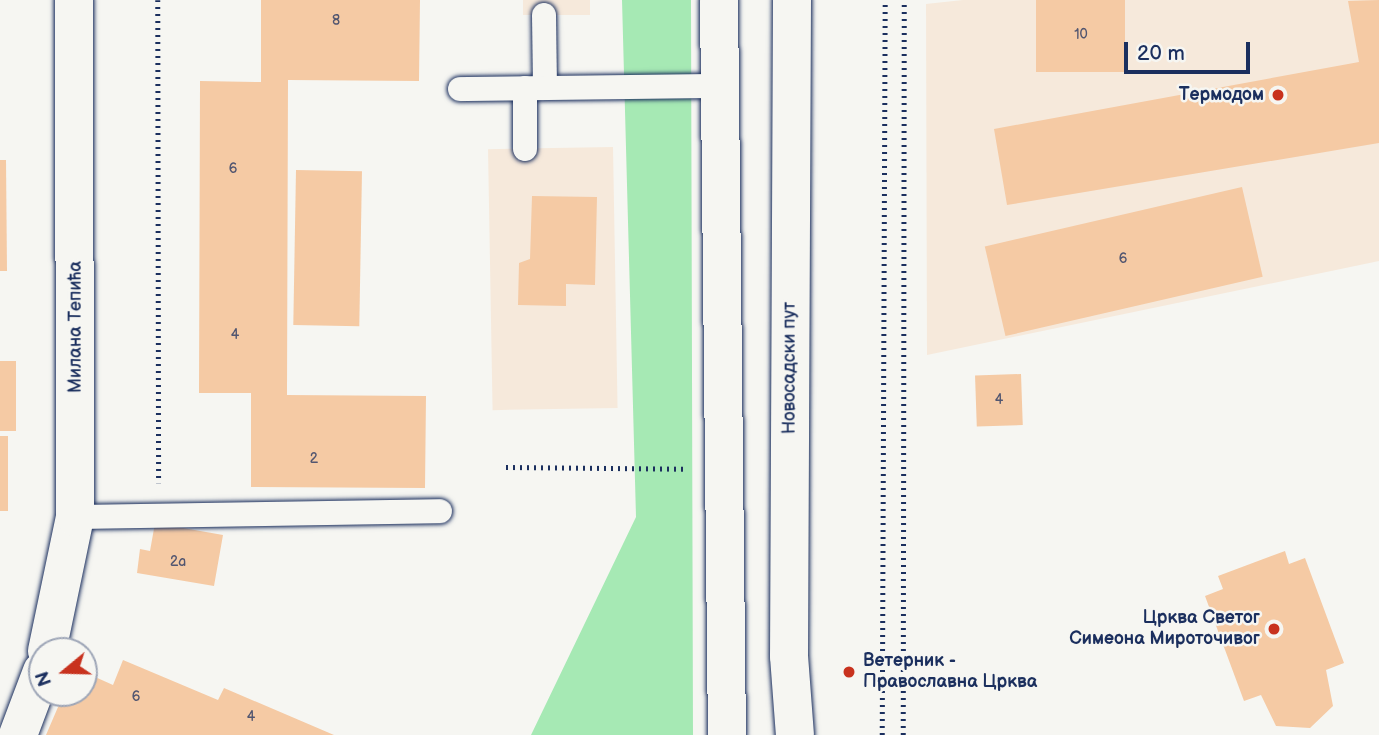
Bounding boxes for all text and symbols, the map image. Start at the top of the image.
house number: 8 [332,13,340,29]
house number: 10 [1074,27,1088,43]
scale bar [1127,28,1253,72]
text: 20 m [1137,41,1185,66]
place label: Термодом [1179,84,1264,106]
marker: Термодом [1270,87,1286,103]
house number: 6 [229,161,237,177]
house number: 6 [1119,251,1127,267]
street label: Милана Тепића [65,261,87,393]
street label: Новосадски пут [779,302,801,434]
house number: 4 [231,327,239,343]
house number: 4 [995,392,1003,408]
house number: 2 [310,451,318,467]
house number: 2a [170,554,186,570]
place label: Црква Светог Симеона Мироточивог [1069,608,1260,650]
marker: Црква Светог Симеона Мироточивог [1266,621,1282,637]
north arrow [28,637,98,707]
place label: Ветерник - Православна Црква [863,651,1037,694]
marker: Ветерник - Православна Црква [841,664,857,680]
text: N [31,668,58,689]
house number: 6 [132,689,140,705]
house number: 4 [247,709,255,725]

